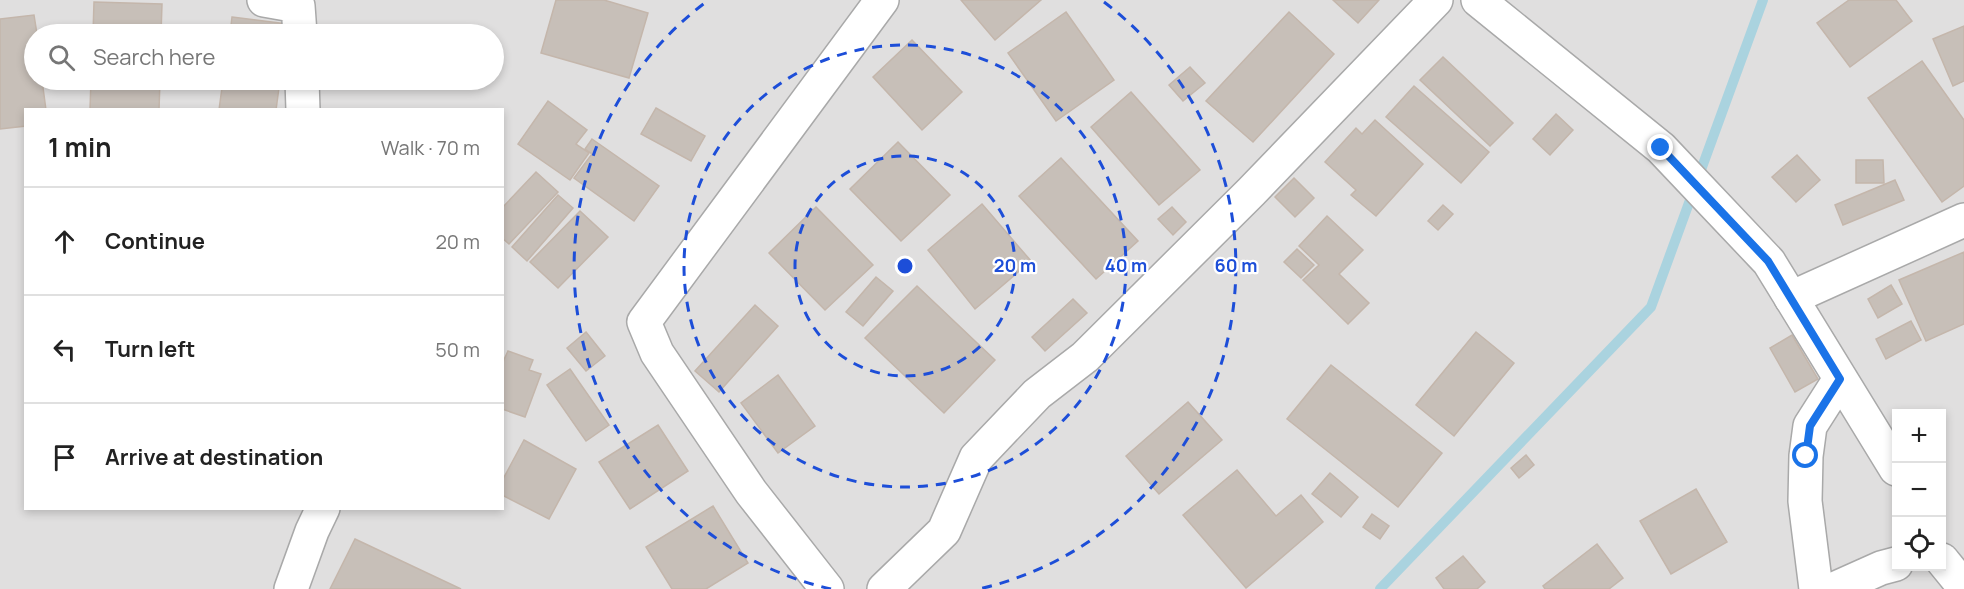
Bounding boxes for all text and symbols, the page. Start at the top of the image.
search box [24,24,504,90]
icon: search [45,41,78,74]
text: Search here [93,42,215,72]
text: 1 min [48,129,112,165]
text: Walk · 70 m [381,134,480,161]
route end [1647,134,1673,160]
icon: ahead [48,225,81,258]
text: Continue [105,226,205,256]
text: 20 m [435,228,480,255]
text: 20 m [994,253,1036,277]
text: 40 m [1105,253,1147,277]
text: 60 m [1215,253,1257,277]
centre of rings [895,256,915,276]
icon: left [48,333,81,366]
text: Turn left [105,334,195,364]
text: 50 m [435,336,480,363]
map controls [1892,409,1946,571]
button: + [1892,409,1946,463]
icon: arrive [48,441,81,474]
text: Arrive at destination [105,442,323,472]
route start [1792,442,1818,468]
button: − [1892,463,1946,517]
button: locate [1892,517,1946,571]

